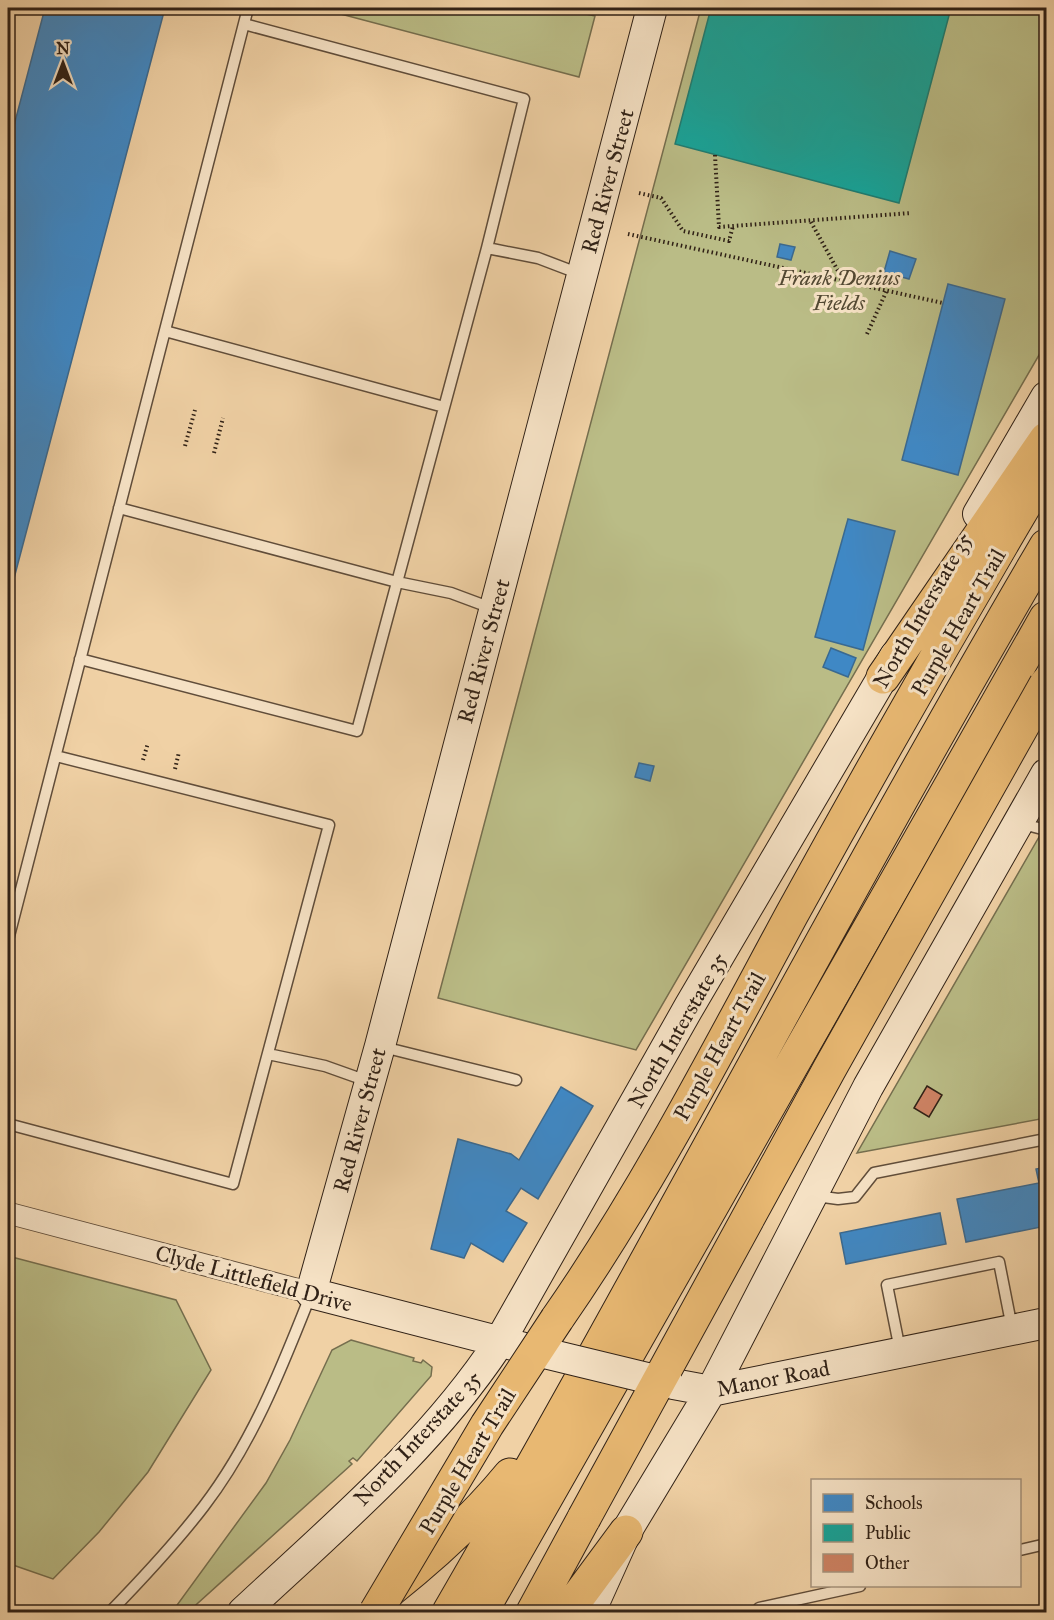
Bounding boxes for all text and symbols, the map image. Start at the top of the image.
north arrow [33,33,93,93]
text: N [56,39,70,58]
street label: Red River Street [575,106,640,256]
park label: Frank Denius Fields [777,264,900,316]
street label: North Interstate 35 [867,528,978,693]
street label: Purple Heart Trail [905,544,1011,701]
street label: Red River Street [451,576,516,726]
street label: North Interstate 35 [622,948,733,1113]
street label: Purple Heart Trail [668,967,771,1125]
street label: Red River Street [327,1045,392,1195]
street label: Clyde Littlefield Drive [152,1239,355,1318]
street label: Manor Road [714,1354,832,1403]
street label: North Interstate 35 [348,1365,487,1511]
street label: Purple Heart Trail [413,1383,522,1539]
legend [811,1479,1021,1587]
text: Schools [865,1492,923,1514]
text: Public [865,1522,911,1544]
text: Other [865,1552,910,1574]

